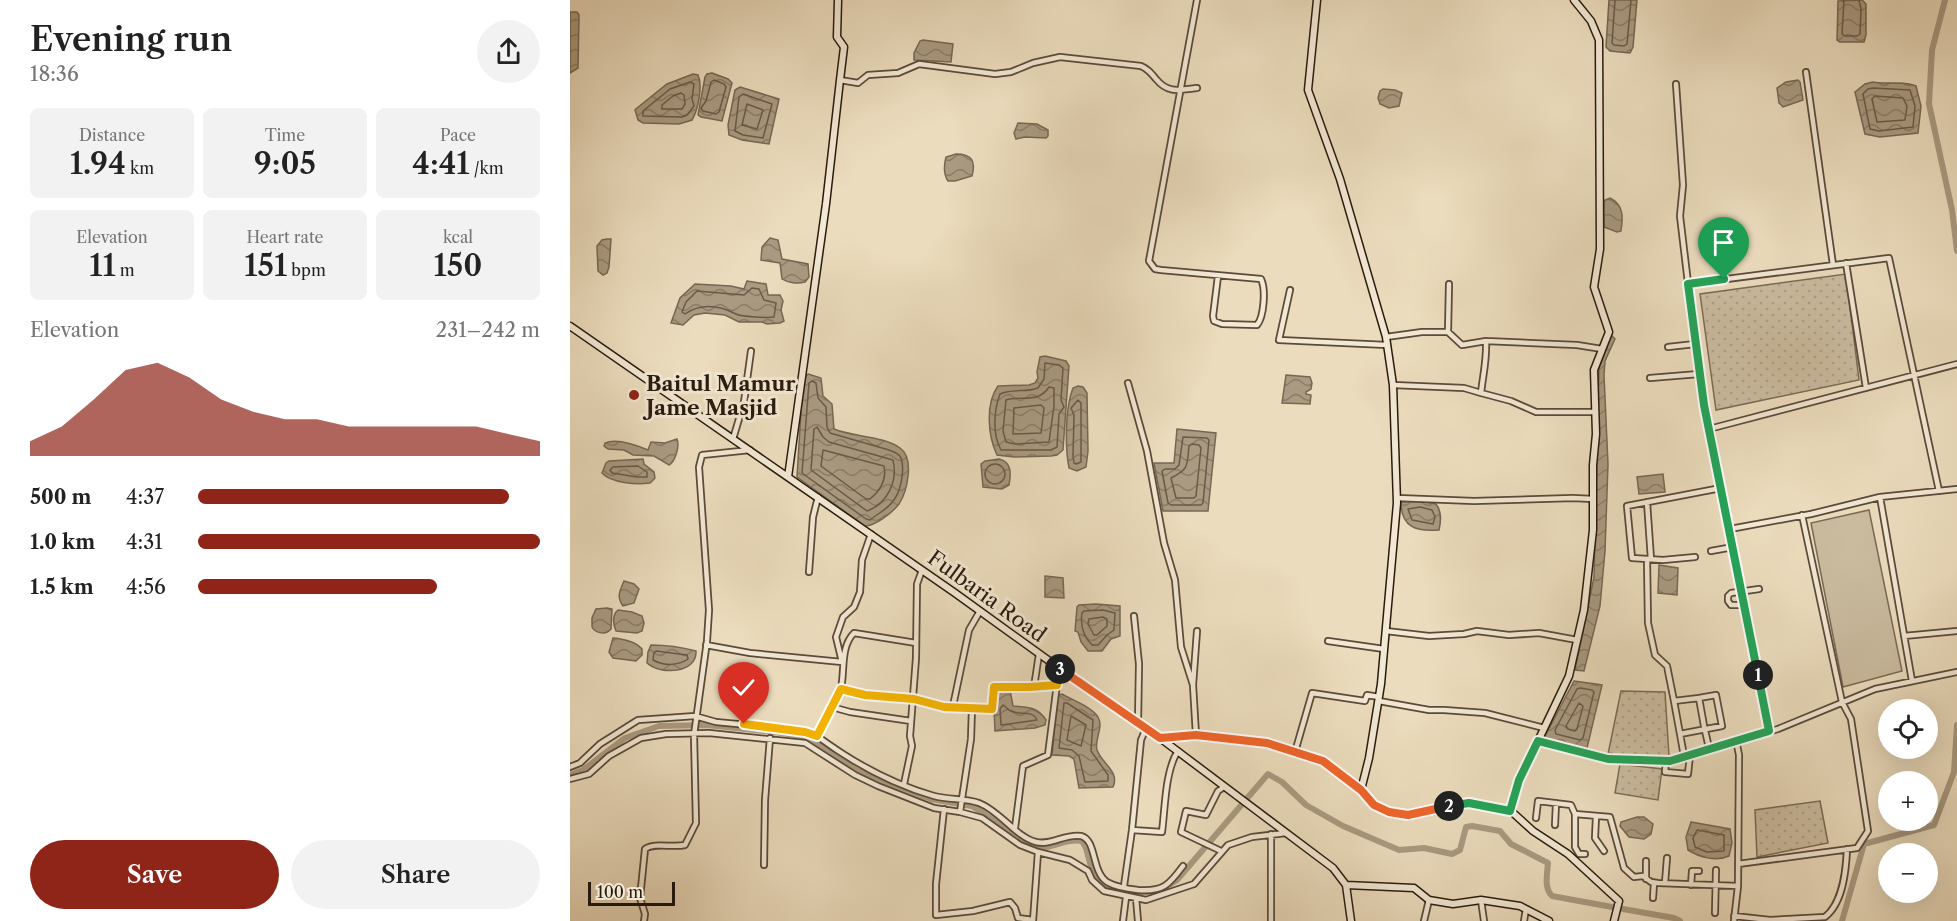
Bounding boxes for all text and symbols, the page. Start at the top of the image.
text: Evening run [30,19,232,60]
button: share [477,20,540,83]
text: 18:36 [30,62,79,86]
text: Distance [79,125,145,145]
text: Time [265,125,305,145]
text: Pace [440,125,476,145]
text: 1.94 [70,145,126,182]
text: 9:05 [254,145,316,182]
text: 4:41 [412,145,470,182]
text: km [126,158,154,178]
text: /km [470,158,504,178]
pin [1698,217,1749,279]
icon: arrive [1707,226,1740,259]
text: Elevation [76,227,148,247]
text: Heart rate [246,227,324,247]
text: kcal [443,227,473,247]
text: 11 [89,247,116,284]
text: 151 [244,247,287,284]
text: 150 [434,247,482,284]
text: m [116,260,135,280]
text: bpm [287,260,326,280]
text: Elevation [30,318,119,342]
text: 231–242 m [436,318,540,342]
place label: Baitul Mamur Jame Masjid [642,371,796,420]
marker: Baitul Mamur Jame Masjid [627,388,641,402]
text: 500 m [30,485,91,509]
text: 4:37 [126,485,164,509]
text: 1.0 km [30,530,95,554]
text: 4:31 [126,530,163,554]
street label: Fulbaria Road [923,545,1051,647]
text: 1.5 km [30,575,94,599]
text: 4:56 [126,575,166,599]
pin: 3 [1045,654,1075,684]
text: 3 [1055,659,1065,679]
pin: 1 [1743,660,1773,690]
pin [718,662,769,724]
text: 1 [1754,665,1762,685]
icon: check [727,671,760,704]
map controls [1878,699,1938,903]
button: locate [1878,699,1938,759]
button: + [1878,771,1938,831]
pin: 2 [1434,791,1464,821]
text: 2 [1444,796,1454,816]
button: Save [30,840,279,909]
button: Share [291,840,540,909]
button: − [1878,843,1938,903]
scale bar [588,879,675,906]
text: 100 m [597,882,643,902]

